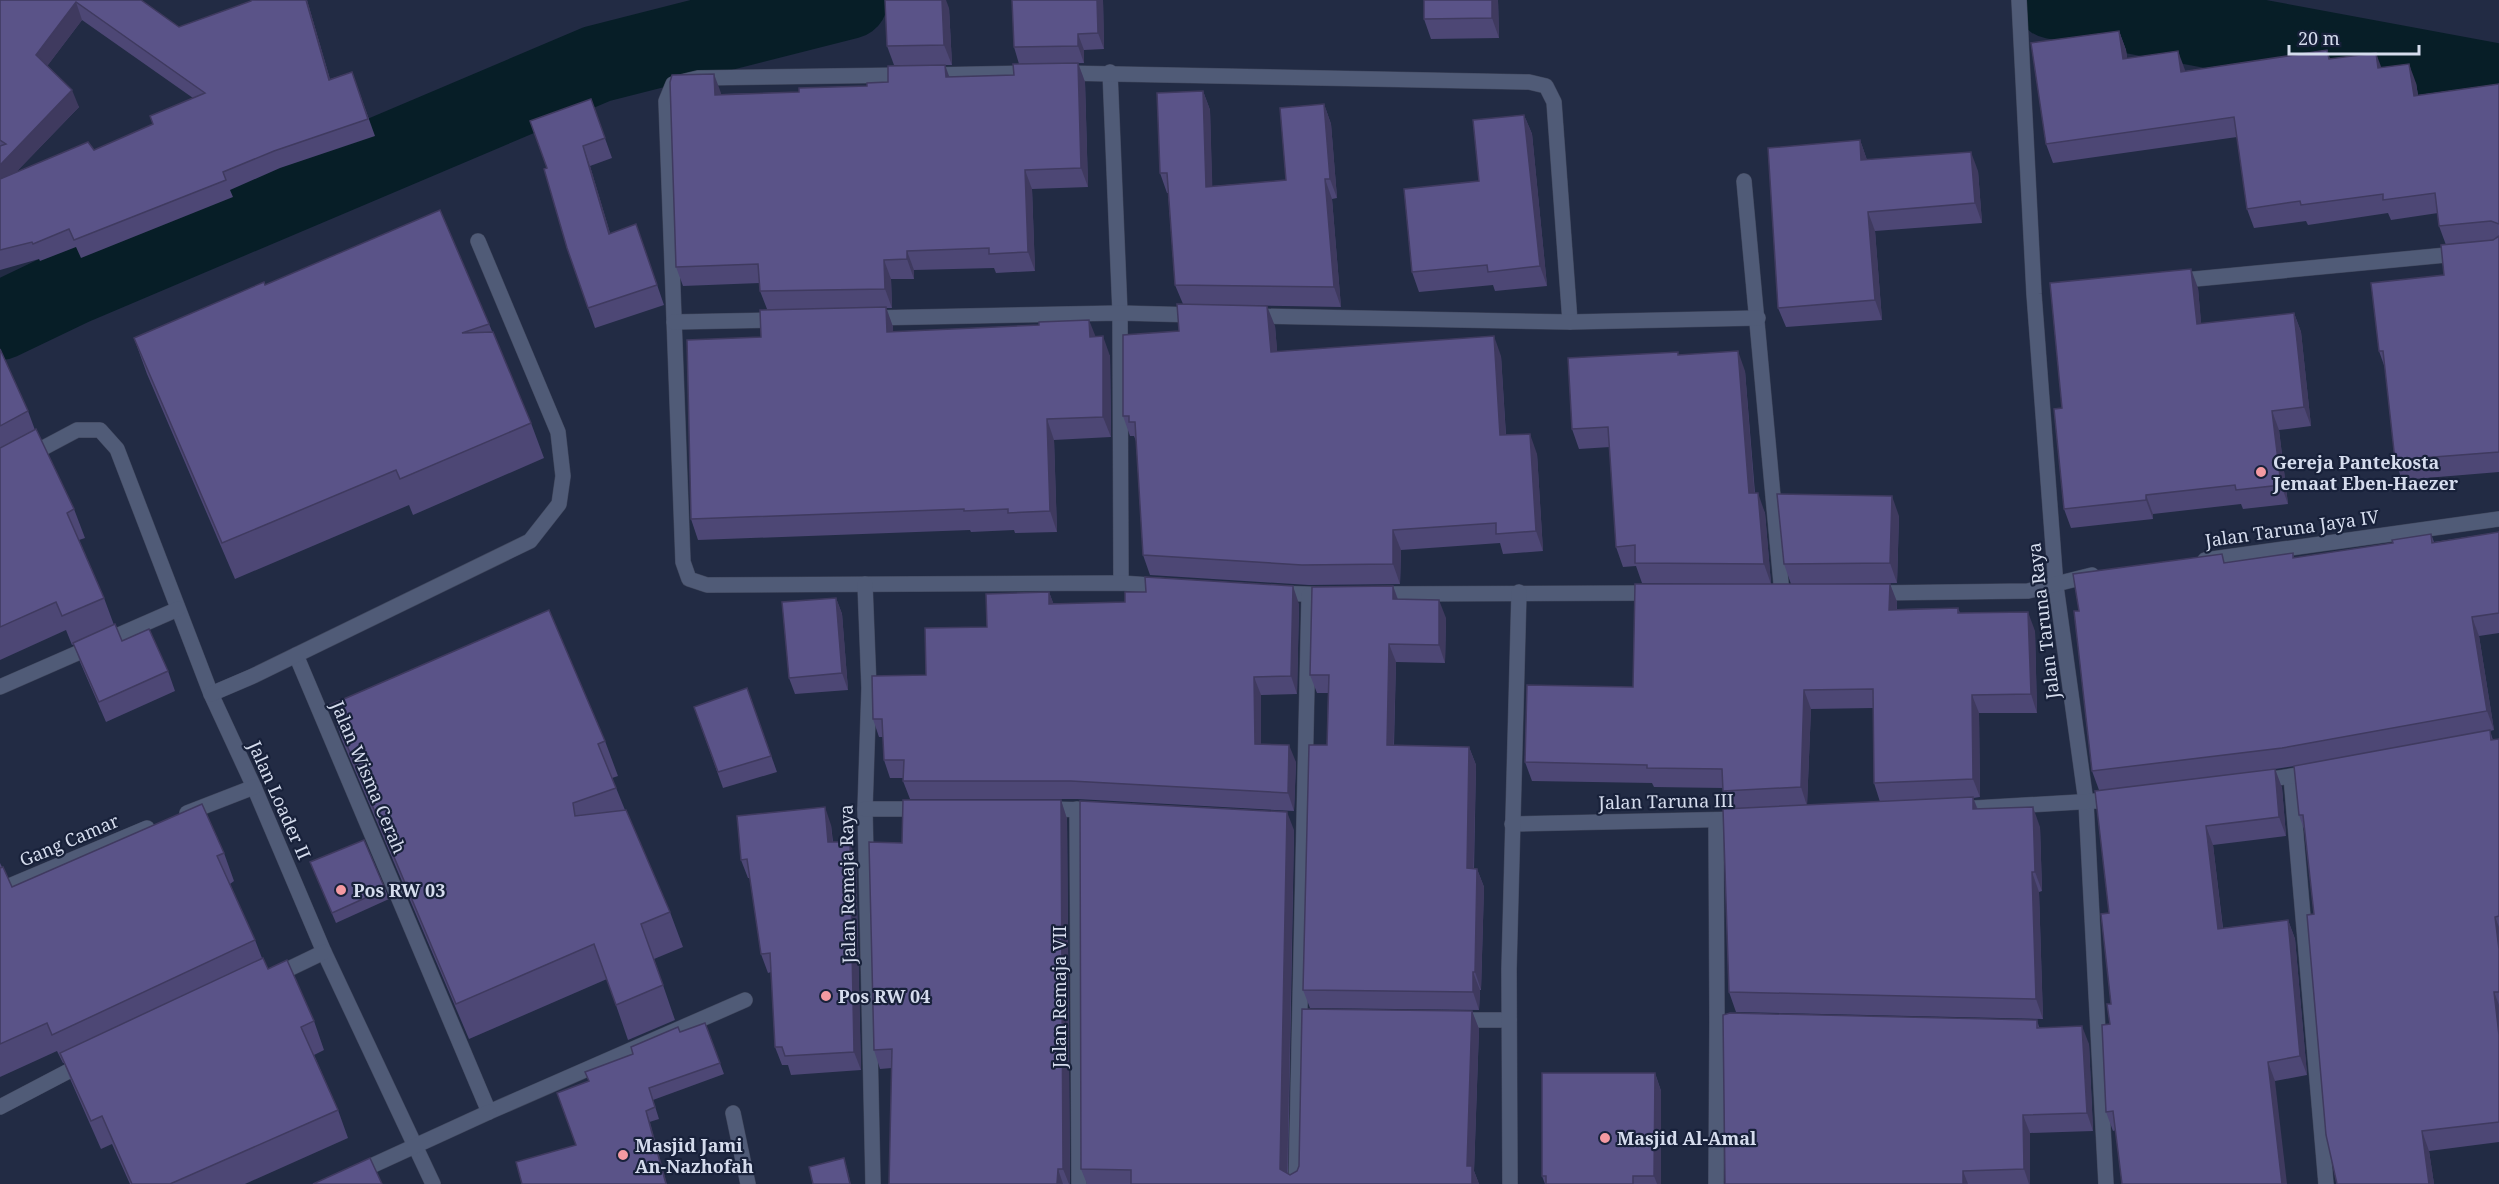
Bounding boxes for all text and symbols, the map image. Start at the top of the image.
scale bar [2289,18,2420,56]
text: 20 m [2298,26,2340,50]
place label: Gereja Pantekosta Jemaat Eben-Haezer [2272,450,2459,495]
marker: Gereja Pantekosta Jemaat Eben-Haezer [2254,465,2268,479]
street label: Jalan Taruna Jaya IV [2202,504,2381,552]
street label: Jalan Taruna Raya [2021,541,2065,702]
street label: Jalan Wisma Cerah [326,696,412,857]
street label: Jalan Loader II [243,736,317,863]
street label: Jalan Taruna III [1597,788,1734,814]
street label: Jalan Remaja Raya [834,804,860,965]
street label: Gang Camar [16,808,123,872]
place label: Pos RW 03 [353,878,445,902]
marker: Pos RW 03 [334,883,348,897]
street label: Jalan Remaja VII [1047,926,1071,1069]
place label: Pos RW 04 [838,984,930,1008]
marker: Pos RW 04 [819,989,833,1003]
place label: Masjid Al-Amal [1617,1126,1757,1150]
marker: Masjid Al-Amal [1598,1131,1612,1145]
place label: Masjid Jami An-Nazhofah [635,1133,754,1178]
marker: Masjid Jami An-Nazhofah [616,1148,630,1162]

